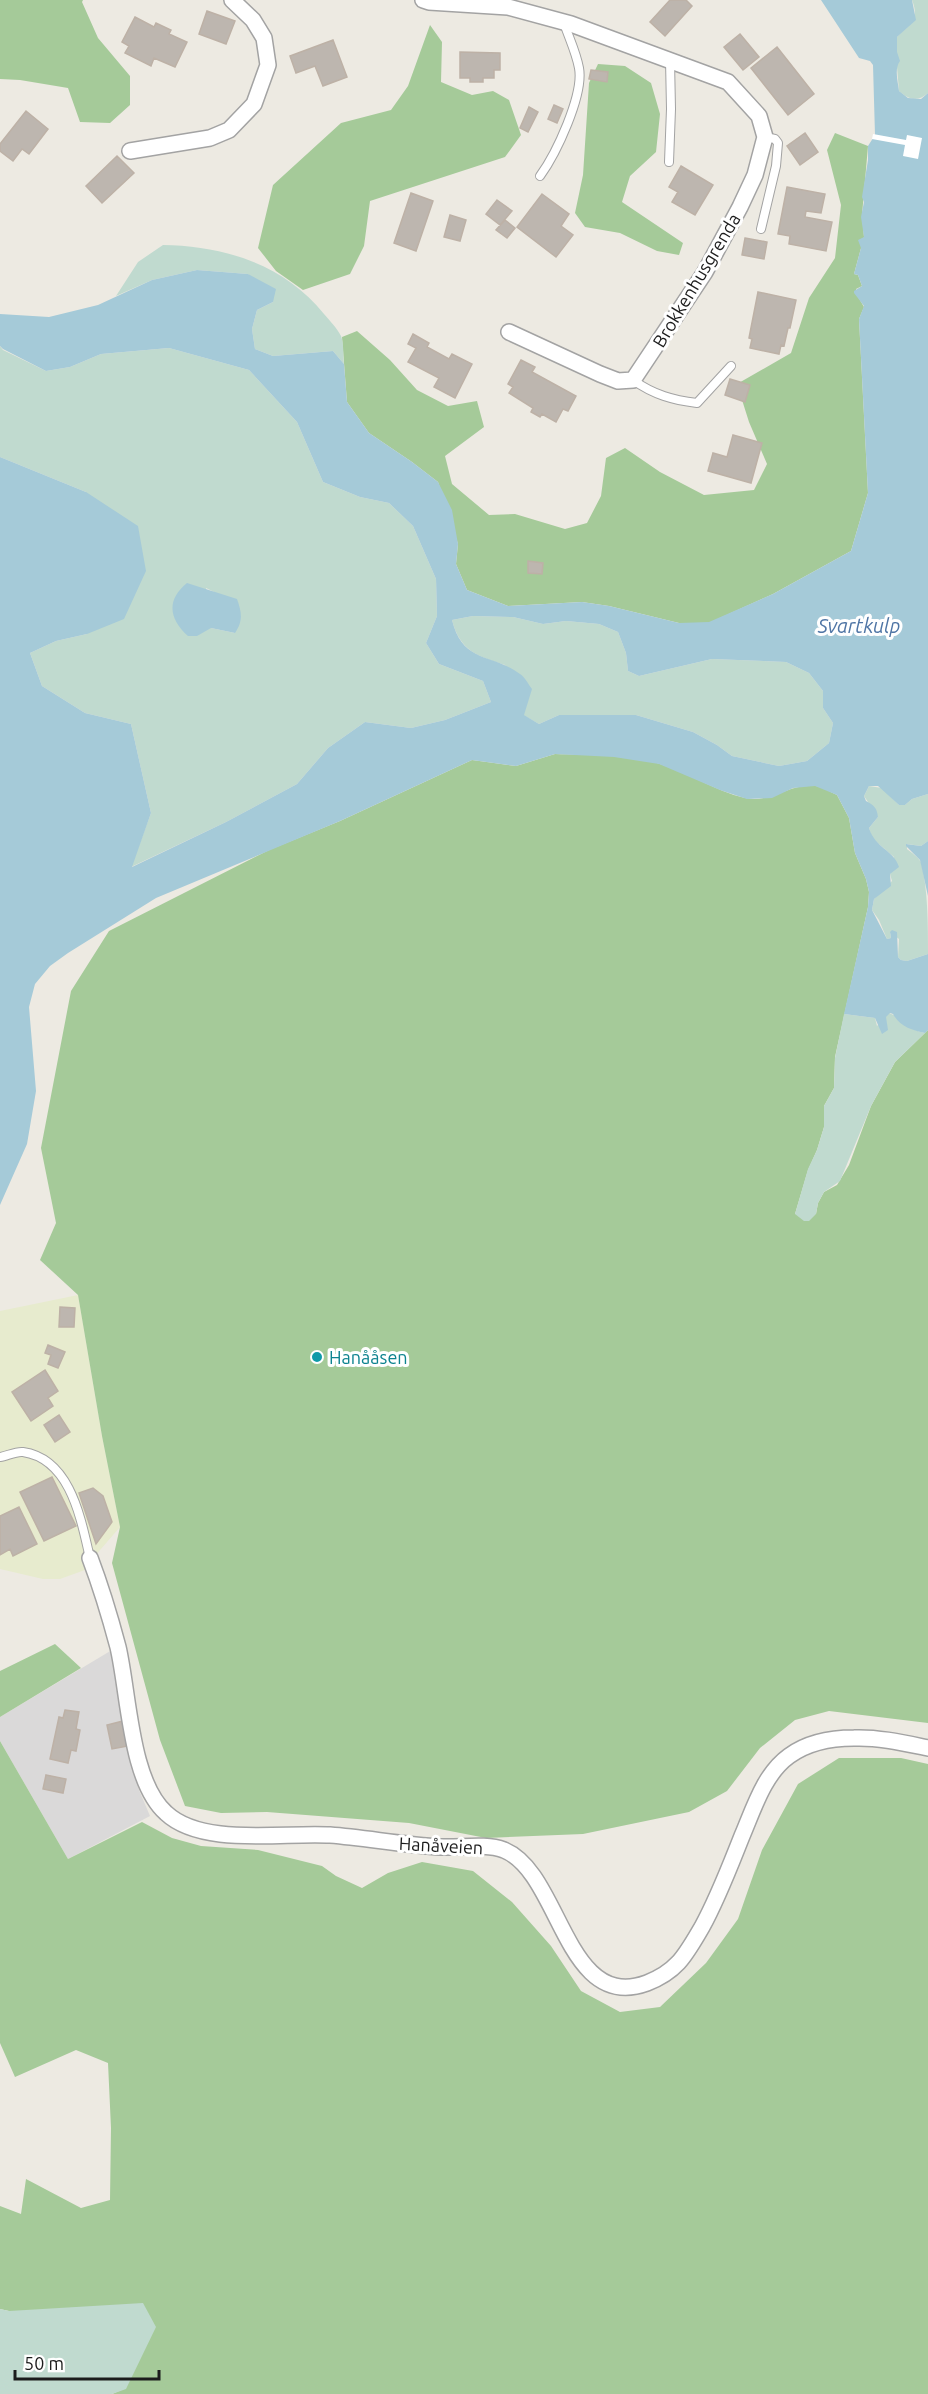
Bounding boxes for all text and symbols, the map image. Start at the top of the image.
street label: Brokkenhusgrenda [648,210,744,350]
water label: Svartkulp [817,614,900,637]
place label: Hanååsen [329,1347,408,1367]
marker: Hanååsen [310,1350,324,1364]
street label: Hanåveien [398,1833,484,1857]
scale bar [15,2343,159,2381]
text: 50 m [24,2353,64,2373]

